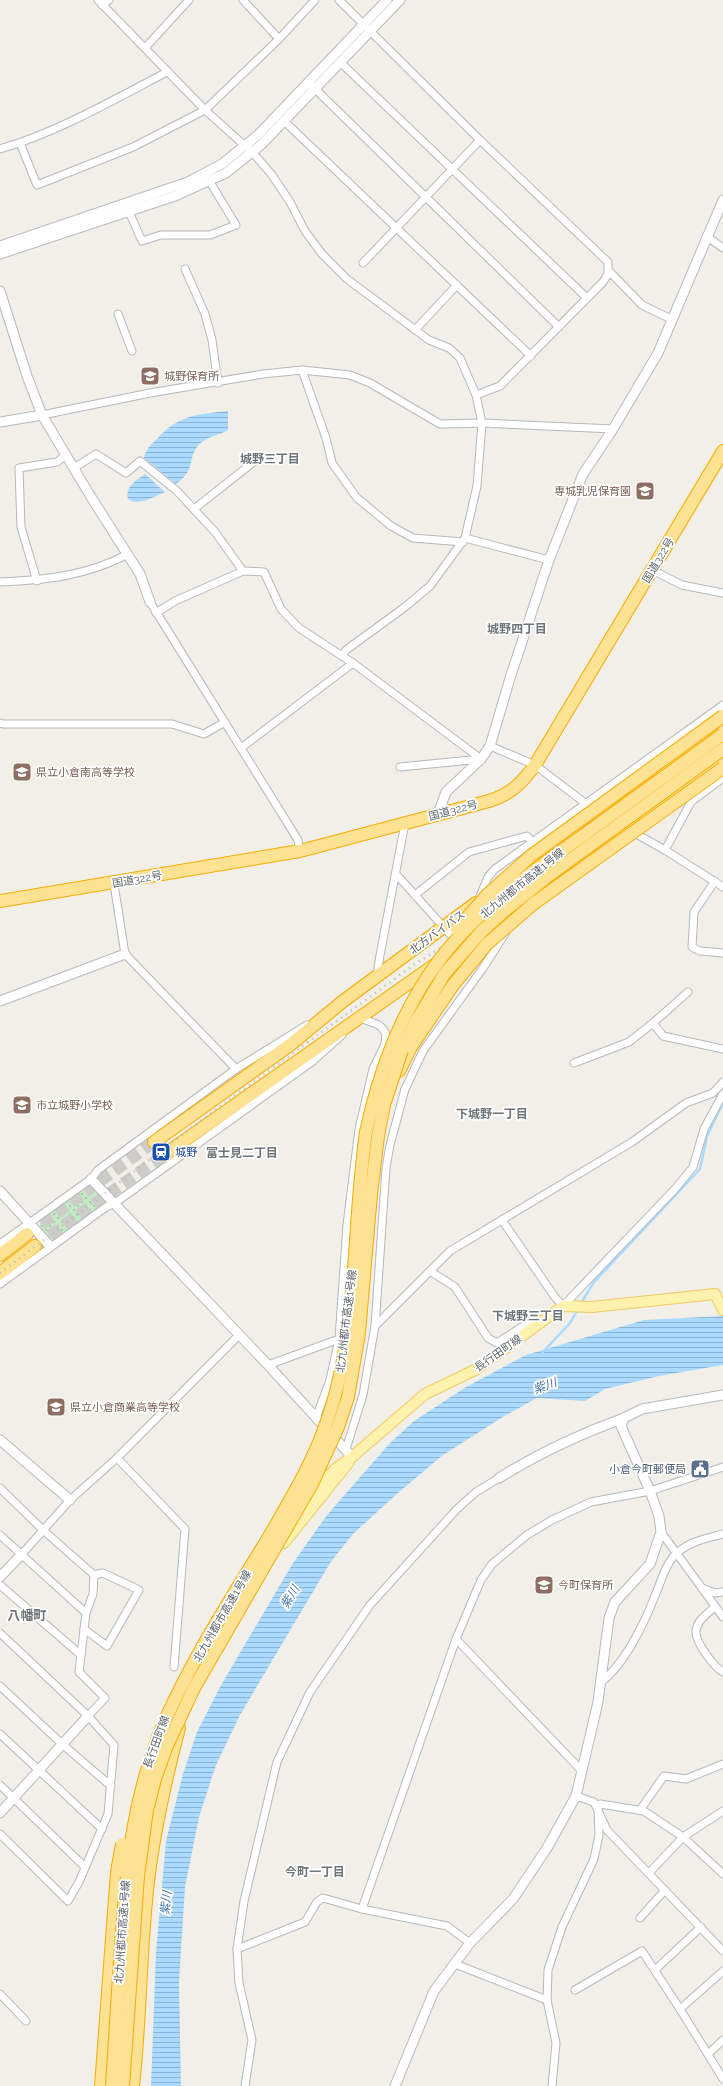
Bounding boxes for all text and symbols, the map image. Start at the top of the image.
school or university icon: 城野保育所 [139,365,161,387]
place label: 城野保育所 [164,370,220,383]
district label: 城野三丁目 [240,452,300,466]
school or university icon: 専城乳児保育園 [634,480,656,502]
place label: 専城乳児保育園 [554,485,631,498]
street label: 国道322号 [640,535,677,585]
district label: 城野四丁目 [487,622,547,636]
school or university icon: 県立小倉南高等学校 [11,761,33,783]
place label: 県立小倉南高等学校 [36,766,135,779]
street label: 国道322号 [427,798,479,823]
street label: 北九州都市高速1号線 [478,846,567,921]
street label: 国道322号 [111,869,163,890]
street label: 北方バイパス [407,908,468,957]
school or university icon: 市立城野小学校 [11,1094,33,1116]
place label: 市立城野小学校 [36,1099,113,1112]
district label: 下城野一丁目 [456,1107,528,1121]
station icon: 城野 [150,1141,172,1163]
place label: 城野 [175,1146,197,1159]
district label: 富士見二丁目 [206,1146,278,1160]
street label: 北九州都市高速1号線 [334,1269,359,1373]
district label: 下城野三丁目 [492,1309,564,1323]
street label: 長行田町線 [472,1332,525,1375]
water label: 紫川 [531,1375,561,1397]
school or university icon: 県立小倉商業高等学校 [45,1396,67,1418]
place label: 県立小倉商業高等学校 [70,1401,180,1414]
public building icon: 小倉今町郵便局 [689,1458,711,1480]
place label: 小倉今町郵便局 [609,1463,686,1476]
street label: 北九州都市高速1号線 [191,1568,254,1664]
school or university icon: 今町保育所 [533,1574,555,1596]
place label: 今町保育所 [558,1579,614,1592]
water label: 紫川 [278,1581,303,1611]
district label: 八幡町 [7,1608,47,1623]
street label: 長行田町線 [141,1714,172,1770]
district label: 今町一丁目 [285,1865,345,1879]
street label: 北九州都市高速1号線 [112,1880,133,1984]
water label: 紫川 [158,1888,174,1916]

